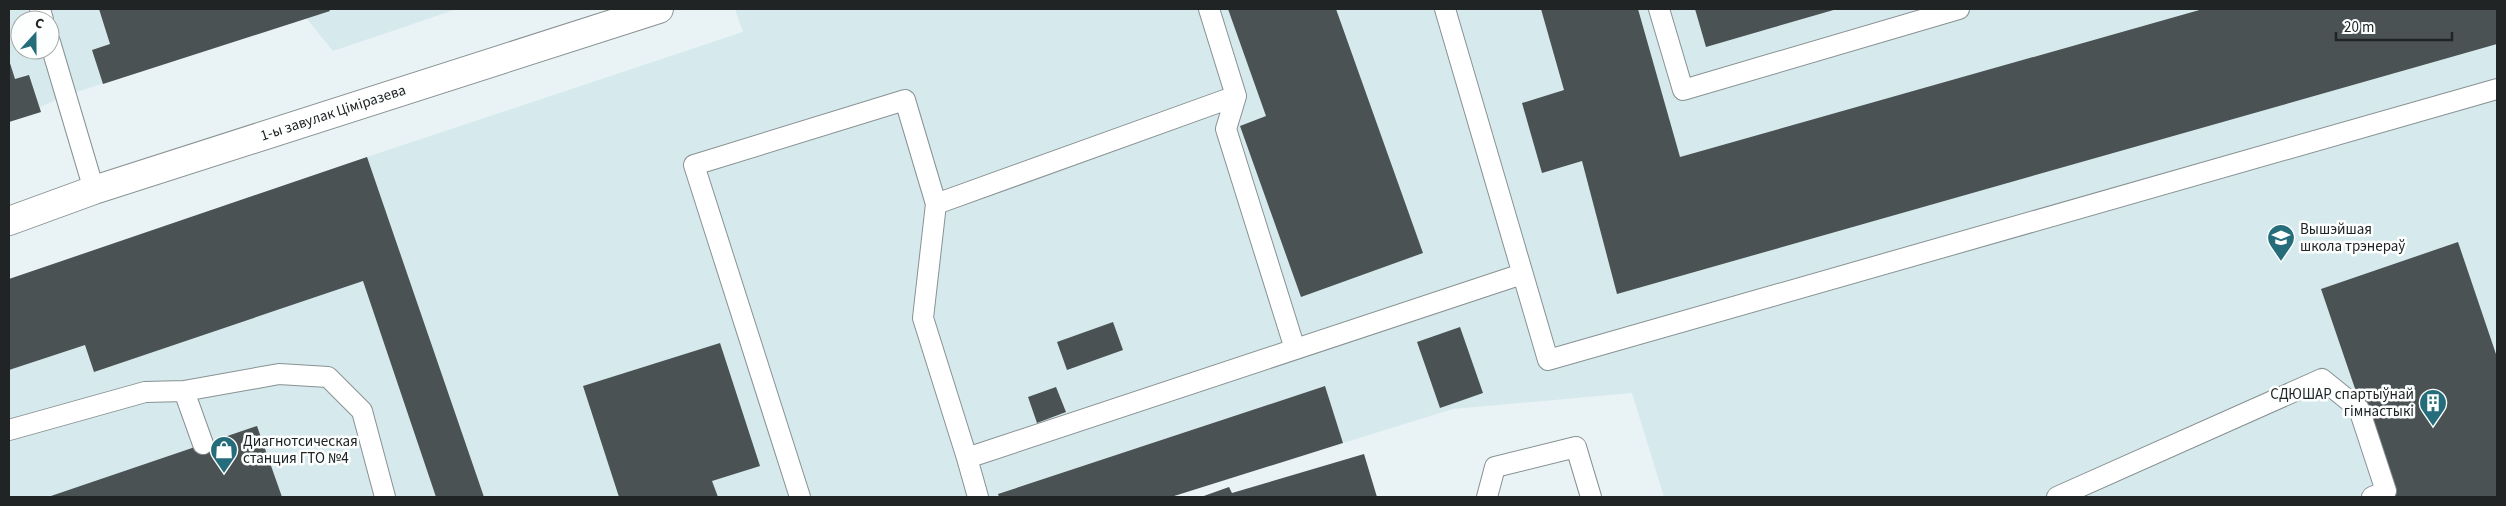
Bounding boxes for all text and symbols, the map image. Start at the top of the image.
north arrow [10,10,60,60]
scale bar [2336,10,2452,42]
text: С [32,13,47,35]
text: 20 m [2344,17,2374,38]
street label: 1-ы завулак Ціміразева [258,80,408,146]
place label: Вышэйшая школа трэнераў [2300,219,2405,257]
school or university icon: Вышэйшая школа трэнераў [2266,223,2296,262]
place label: СДЮШАР спартыўнай гімнастыкі [2270,384,2414,422]
building icon: СДЮШАР спартыўнай гімнастыкі [2418,388,2448,427]
place label: Диагнотсическая станция ГТО №4 [243,431,358,469]
shop icon: Диагнотсическая станция ГТО №4 [209,435,239,474]

